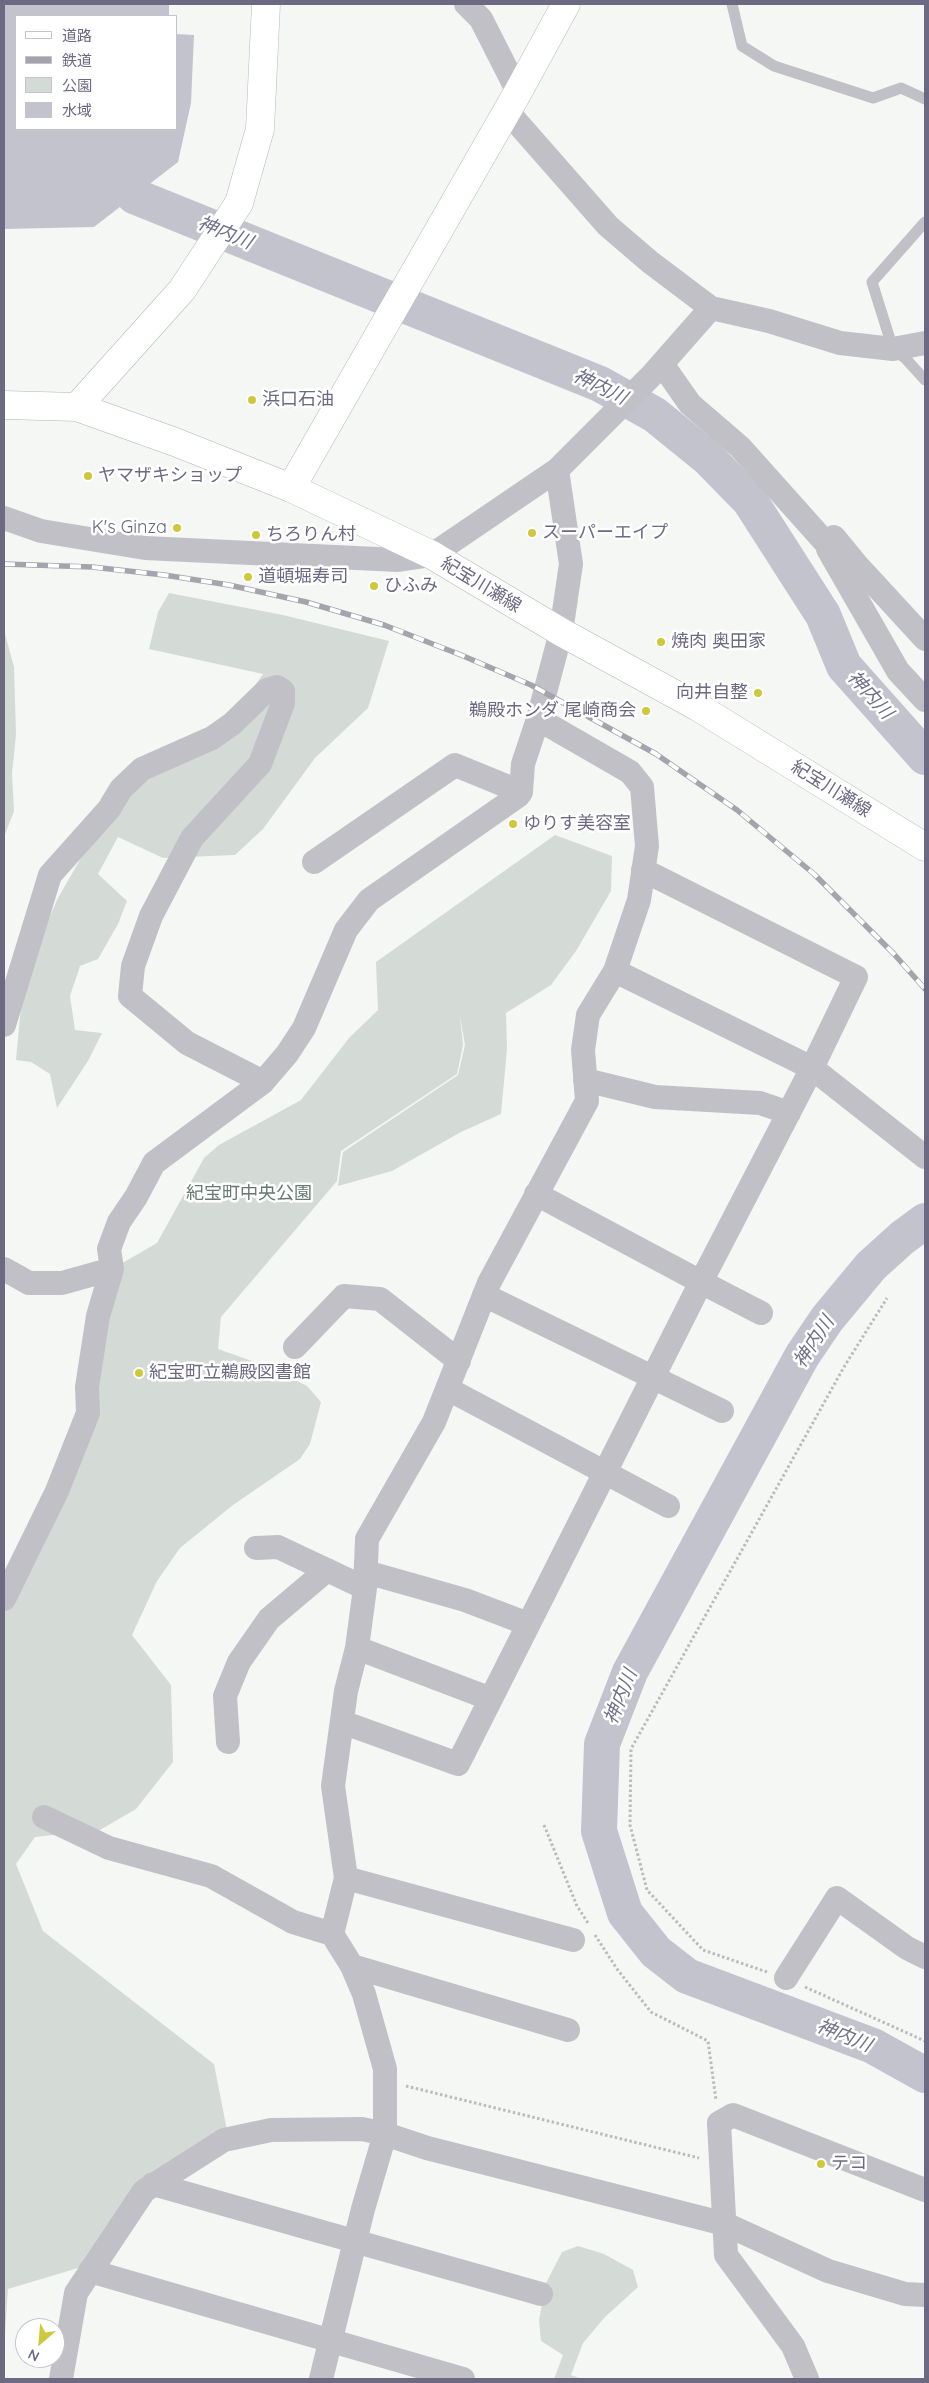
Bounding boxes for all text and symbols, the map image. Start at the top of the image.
legend [15,15,178,130]
text: 道路 [62,26,92,45]
text: 鉄道 [62,51,92,70]
text: 公園 [62,76,92,95]
text: 水域 [62,101,92,120]
water label: 神内川 [194,212,256,254]
water label: 神内川 [569,364,631,410]
place label: 浜口石油 [262,389,334,411]
marker: 浜口石油 [246,394,258,406]
place label: ヤマザキショップ [98,465,242,487]
marker: ヤマザキショップ [82,470,94,482]
place label: K's Ginza [92,517,167,539]
marker: K's Ginza [171,522,183,534]
place label: スーパーエイプ [542,522,668,544]
place label: ちろりん村 [266,524,356,546]
marker: スーパーエイプ [526,527,538,539]
marker: ちろりん村 [250,529,262,541]
street label: 紀宝川瀬線 [437,553,525,617]
place label: 道頓堀寿司 [258,566,348,588]
marker: 道頓堀寿司 [242,571,254,583]
place label: ひふみ [384,575,438,597]
marker: ひふみ [368,580,380,592]
place label: 焼肉 奥田家 [671,631,766,653]
marker: 焼肉 奥田家 [655,636,667,648]
water label: 神内川 [842,666,898,724]
place label: 向井自整 [676,682,748,704]
marker: 向井自整 [752,687,764,699]
place label: 鵜殿ホンダ 尾崎商会 [469,700,636,722]
marker: 鵜殿ホンダ 尾崎商会 [640,705,652,717]
street label: 紀宝川瀬線 [787,756,875,822]
place label: ゆりす美容室 [523,813,631,835]
marker: ゆりす美容室 [507,818,519,830]
park label: 紀宝町中央公園 [186,1183,312,1205]
water label: 神内川 [789,1312,839,1372]
place label: 紀宝町立鵜殿図書館 [149,1362,311,1384]
marker: 紀宝町立鵜殿図書館 [133,1367,145,1379]
water label: 神内川 [600,1666,642,1728]
water label: 神内川 [813,2015,875,2057]
place label: テコ [831,2153,867,2175]
marker: テコ [815,2158,827,2170]
north arrow [15,2318,65,2368]
text: N [25,2345,42,2366]

